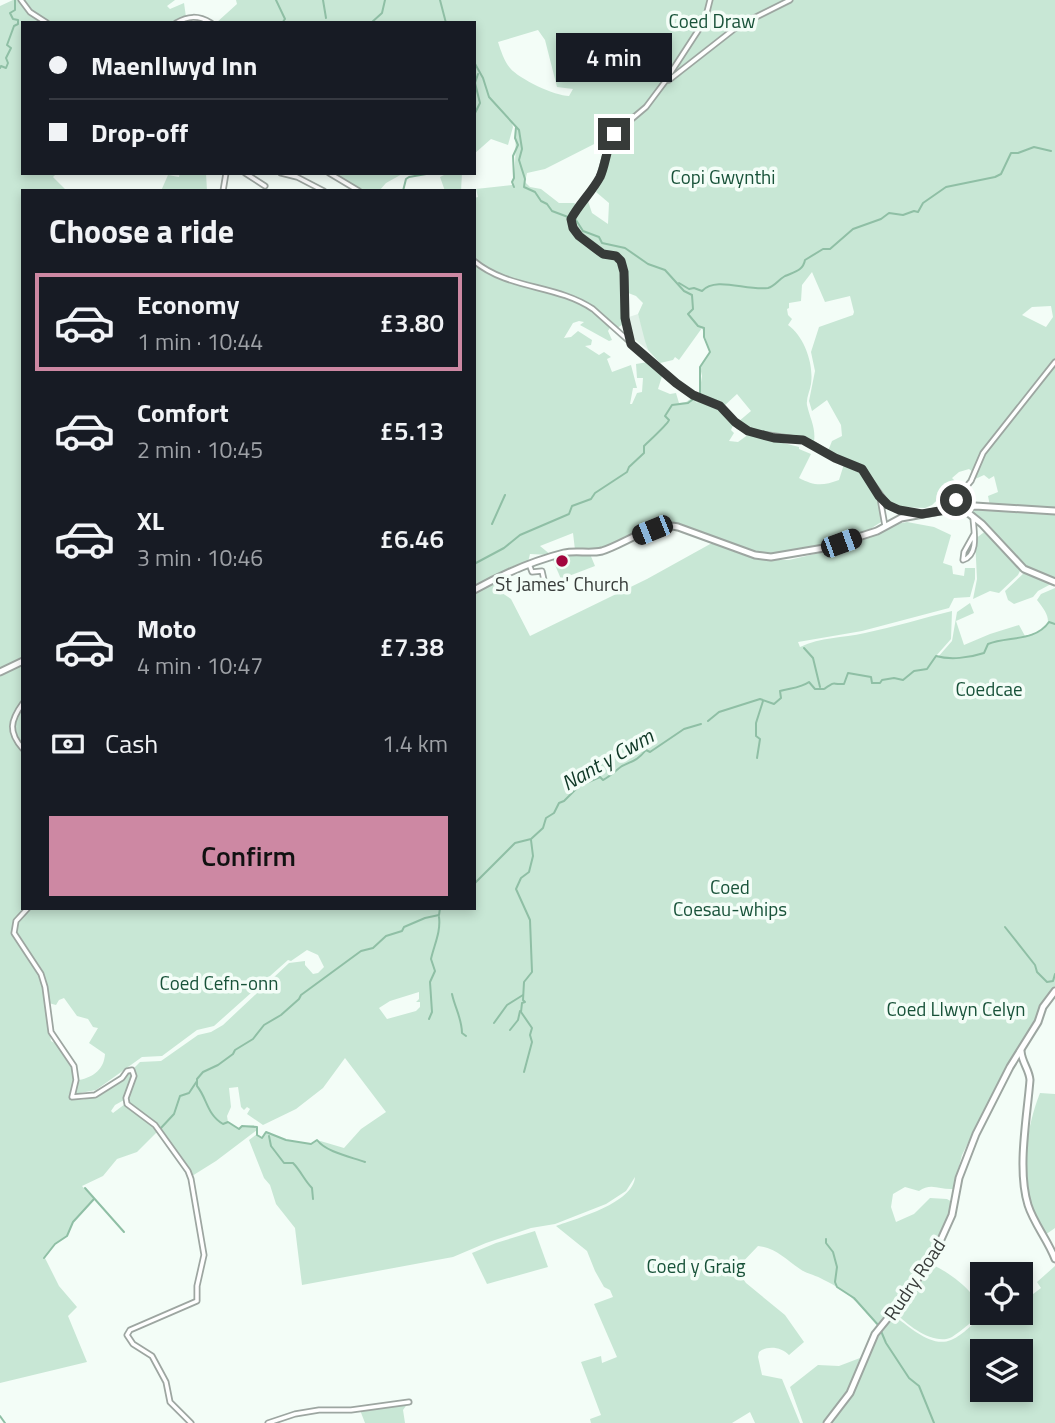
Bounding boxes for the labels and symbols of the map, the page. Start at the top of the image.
park label: Coed Draw [669,6,755,35]
callout: 4 min [556,32,672,82]
route end [598,118,630,150]
park label: Copi Gwynthi [671,162,775,191]
route start [940,484,972,516]
car [629,512,676,548]
car [818,526,865,560]
marker: St James' Church [554,553,570,569]
place label: St James' Church [495,569,629,598]
park label: Coedcae [955,674,1023,703]
water label: Nant y Cwm [555,719,660,798]
park label: Coed Coesau-whips [673,872,787,923]
park label: Coed Cefn-onn [160,968,279,997]
park label: Coed Llwyn Celyn [886,994,1026,1023]
street label: Rudry Road [876,1232,952,1326]
park label: Coed y Graig [646,1251,746,1280]

